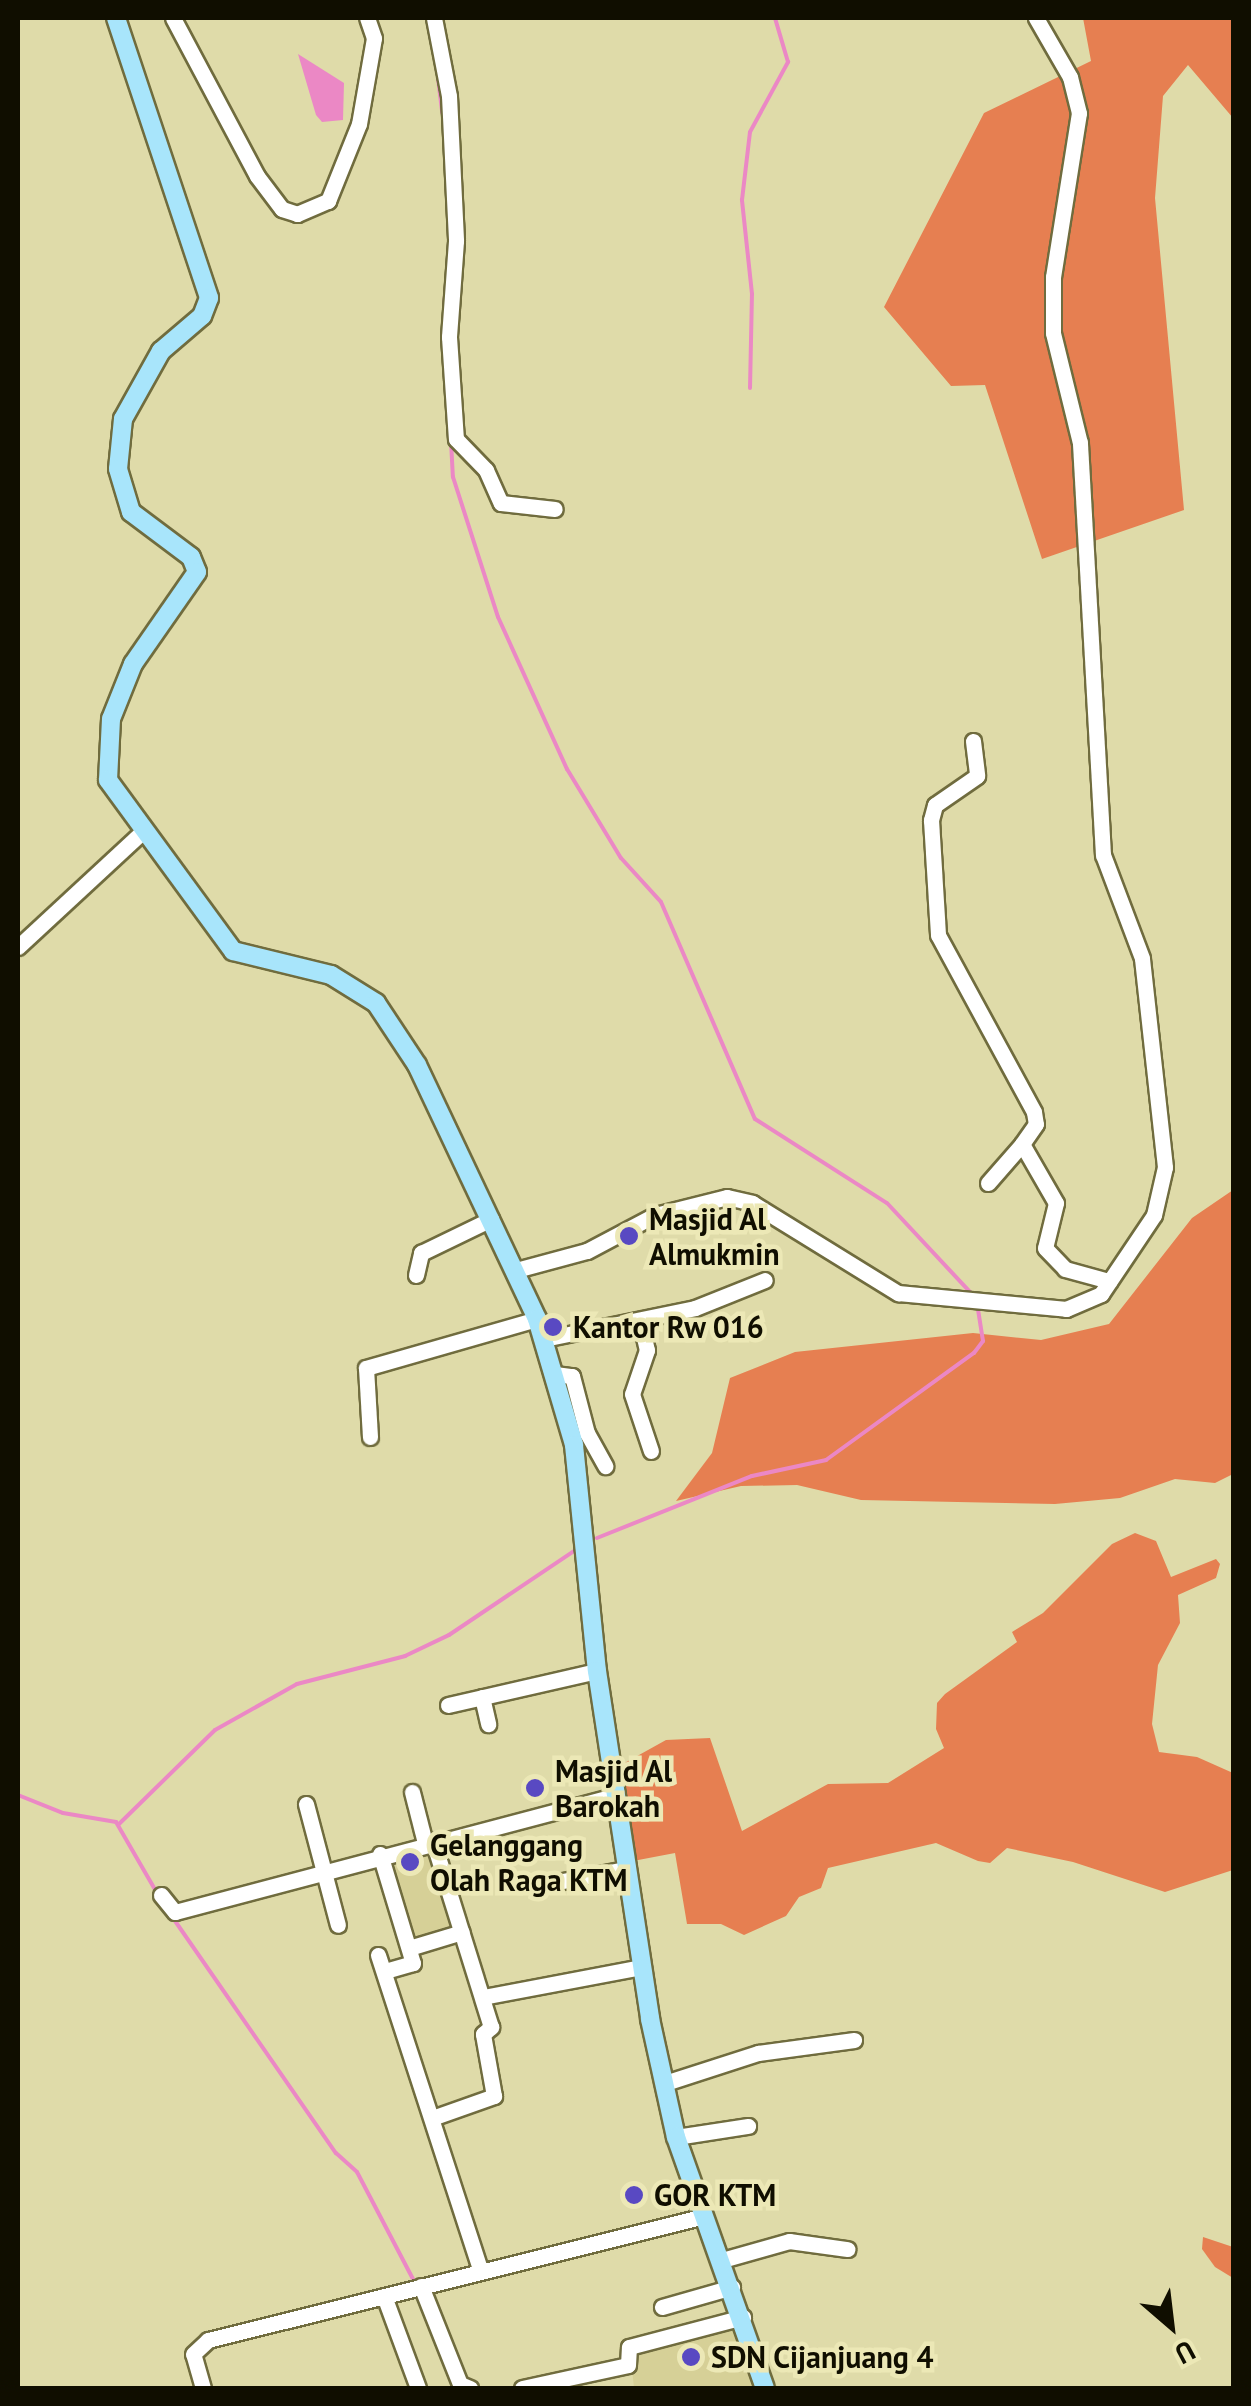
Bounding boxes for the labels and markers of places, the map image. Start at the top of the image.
place label: Masjid Al Almukmin [649,1201,780,1272]
marker: Masjid Al Almukmin [618,1225,640,1247]
place label: Kantor Rw 016 [573,1309,764,1345]
marker: Kantor Rw 016 [542,1316,564,1338]
place label: Masjid Al Barokah [555,1753,673,1824]
marker: Masjid Al Barokah [524,1777,546,1799]
place label: Gelanggang Olah Raga KTM [430,1827,627,1898]
marker: Gelanggang Olah Raga KTM [399,1851,421,1873]
place label: GOR KTM [654,2177,776,2213]
marker: GOR KTM [623,2184,645,2206]
place label: SDN Cijanjuang 4 [711,2339,934,2375]
marker: SDN Cijanjuang 4 [680,2346,702,2368]

